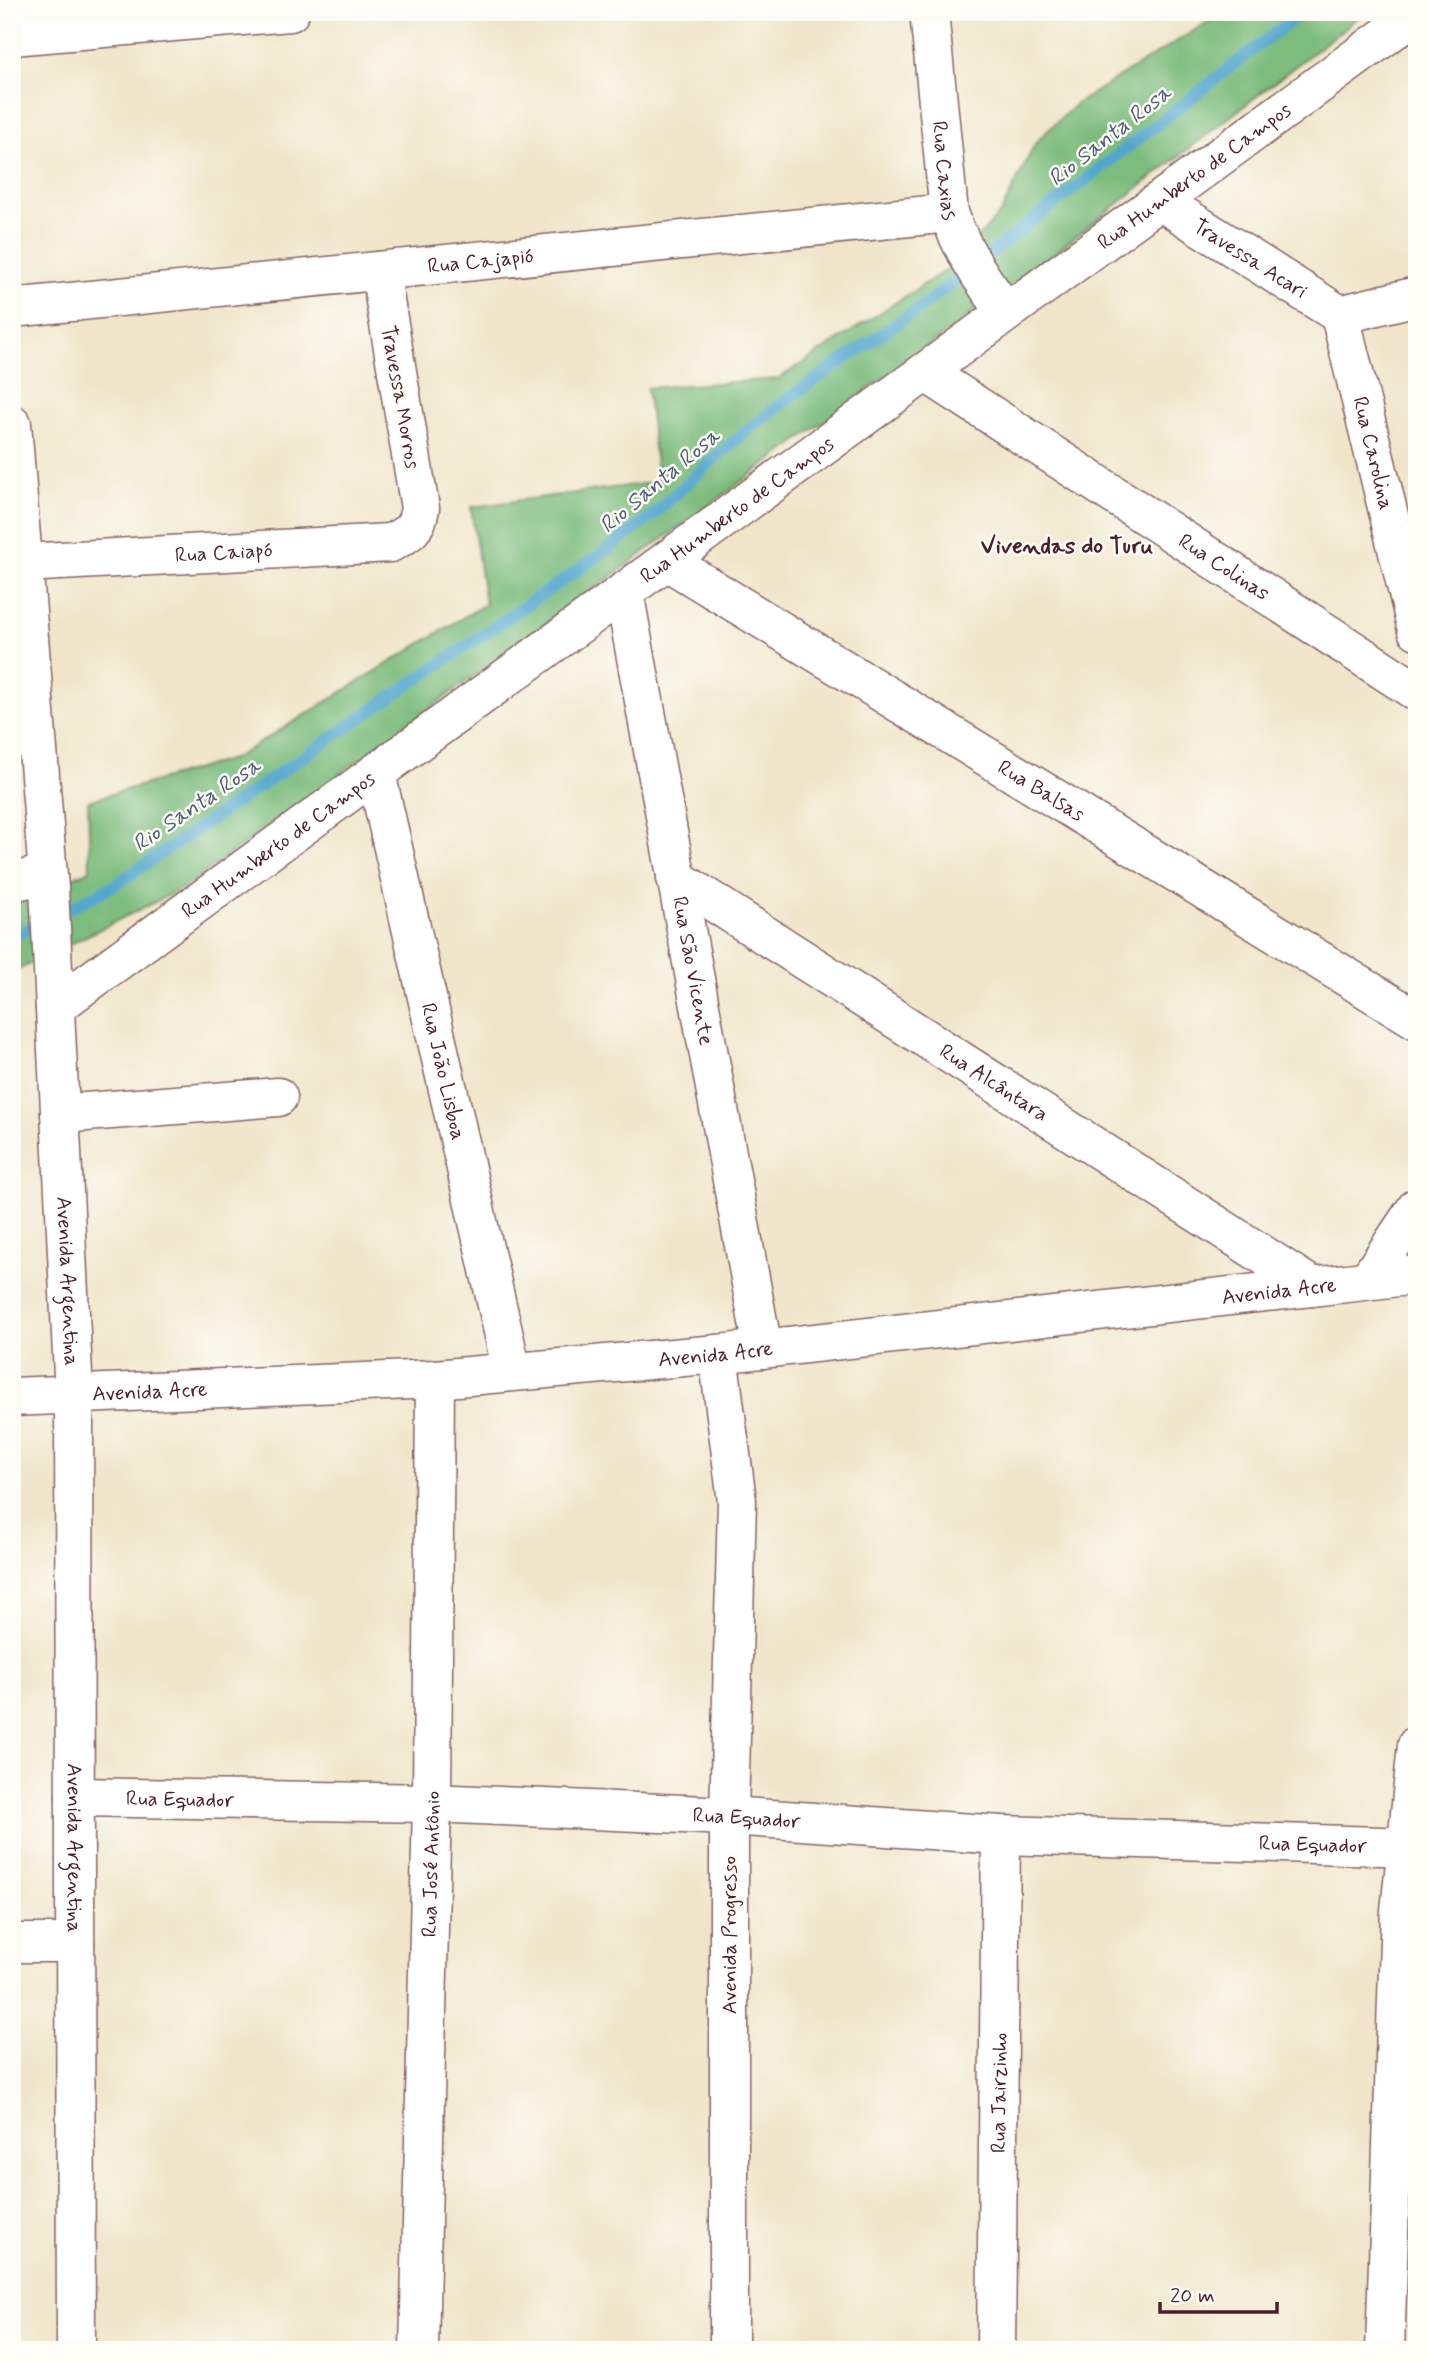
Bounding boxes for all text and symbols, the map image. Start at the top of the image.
water label: Rio Santa Rosa [1042,78,1179,194]
street label: Rua Humberto de Campos [1092,96,1297,257]
street label: Rua Caxias [925,120,963,224]
street label: Travessa Acari [1187,212,1312,306]
street label: Rua Cajapió [426,242,535,281]
street label: Travessa Morros [374,323,426,471]
street label: Rua Carolina [1345,394,1400,513]
water label: Rio Santa Rosa [594,422,728,541]
street label: Rua Humberto de Campos [635,430,840,590]
street label: Rua Colinas [1173,527,1275,608]
district label: Vivendas do Turu [981,532,1153,562]
street label: Rua Caiapó [174,536,273,570]
water label: Rio Santa Rosa [127,751,268,860]
street label: Rua Balsas [992,754,1090,828]
street label: Rua Humberto de Campos [176,765,381,925]
street label: Rua São Vicente [665,894,720,1048]
street label: Rua João Lisboa [414,1000,472,1143]
street label: Rua Alcântara [934,1038,1053,1128]
street label: Avenida Argentina [49,1196,86,1366]
street label: Avenida Acre [1220,1271,1338,1312]
street label: Avenida Acre [657,1335,775,1374]
street label: Avenida Acre [92,1376,208,1409]
street label: Avenida Argentina [58,1763,88,1933]
street label: Rua Equador [126,1785,235,1815]
street label: Rua José Antônio [416,1791,447,1938]
street label: Rua Equador [692,1801,802,1836]
street label: Rua Equador [1258,1829,1368,1861]
street label: Avenida Progresso [716,1856,744,2014]
street label: Rua Jairzinho [985,2033,1014,2153]
scale bar [1160,2271,1277,2315]
text: 20 m [1170,2282,1215,2310]

